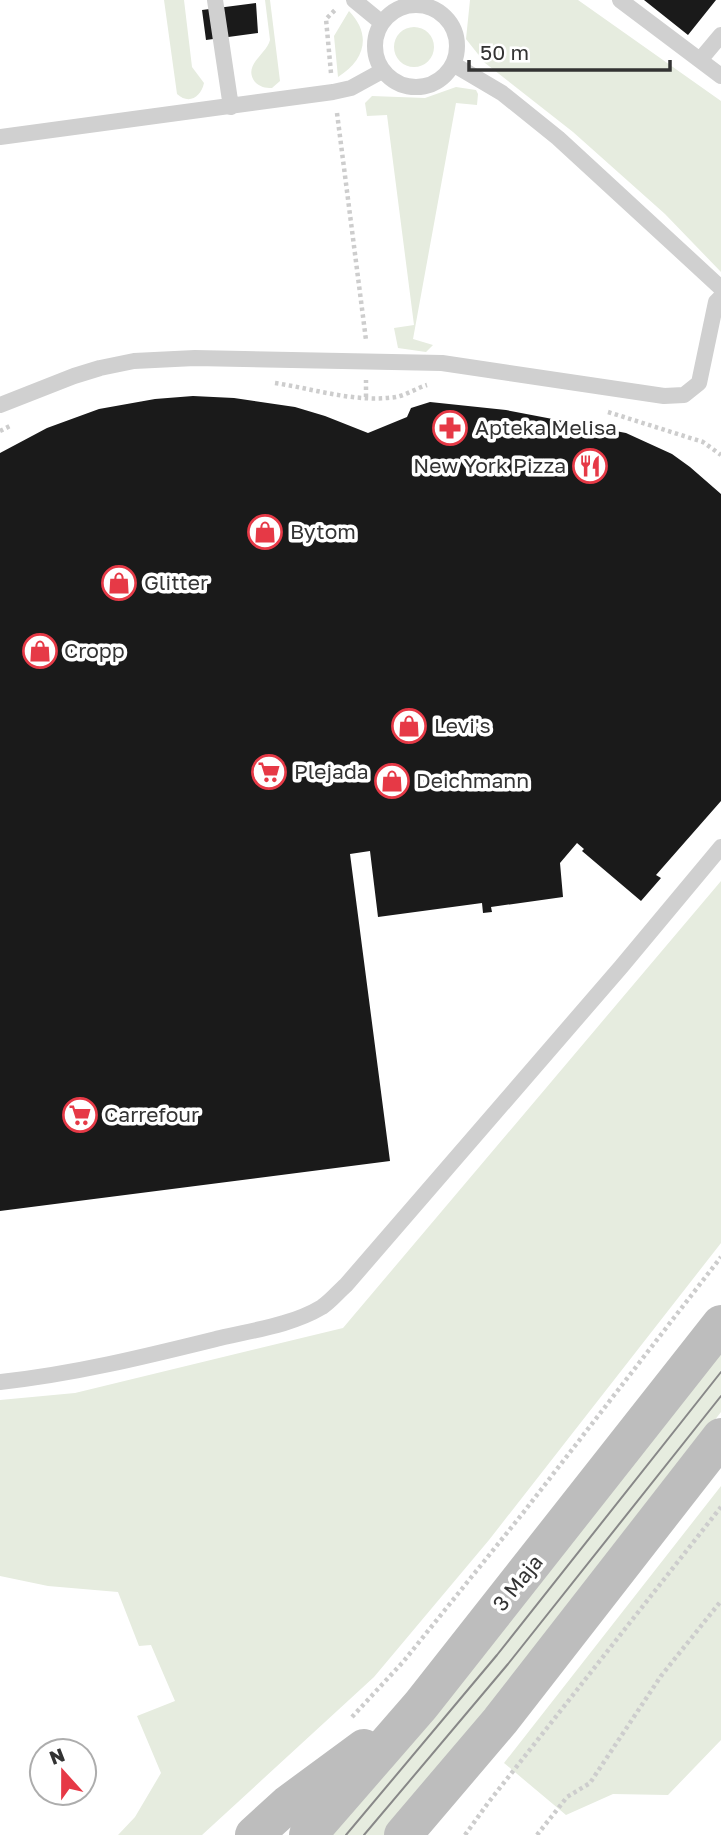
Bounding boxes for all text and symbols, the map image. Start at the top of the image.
scale bar [469,28,670,72]
text: 50 m [480,39,529,65]
pharmacy icon: Apteka Melisa [431,409,469,447]
place label: Apteka Melisa [475,414,617,440]
restaurant icon: New York Pizza [571,447,609,485]
place label: New York Pizza [413,452,566,478]
shop icon: Bytom [246,513,284,551]
place label: Bytom [290,518,356,544]
shop icon: Glitter [100,564,138,602]
place label: Glitter [144,569,208,595]
shop icon: Cropp [21,632,59,670]
place label: Cropp [64,637,125,663]
shop icon: Levi's [390,707,428,745]
place label: Levi's [434,712,491,738]
supermarket icon: Plejada [250,753,288,791]
place label: Plejada [294,758,369,784]
shop icon: Deichmann [373,762,411,800]
place label: Deichmann [416,767,529,793]
supermarket icon: Carrefour [61,1096,99,1134]
place label: Carrefour [104,1101,199,1127]
street label: 3 Maja [487,1549,548,1616]
north arrow [28,1737,98,1807]
text: N [46,1742,68,1769]

